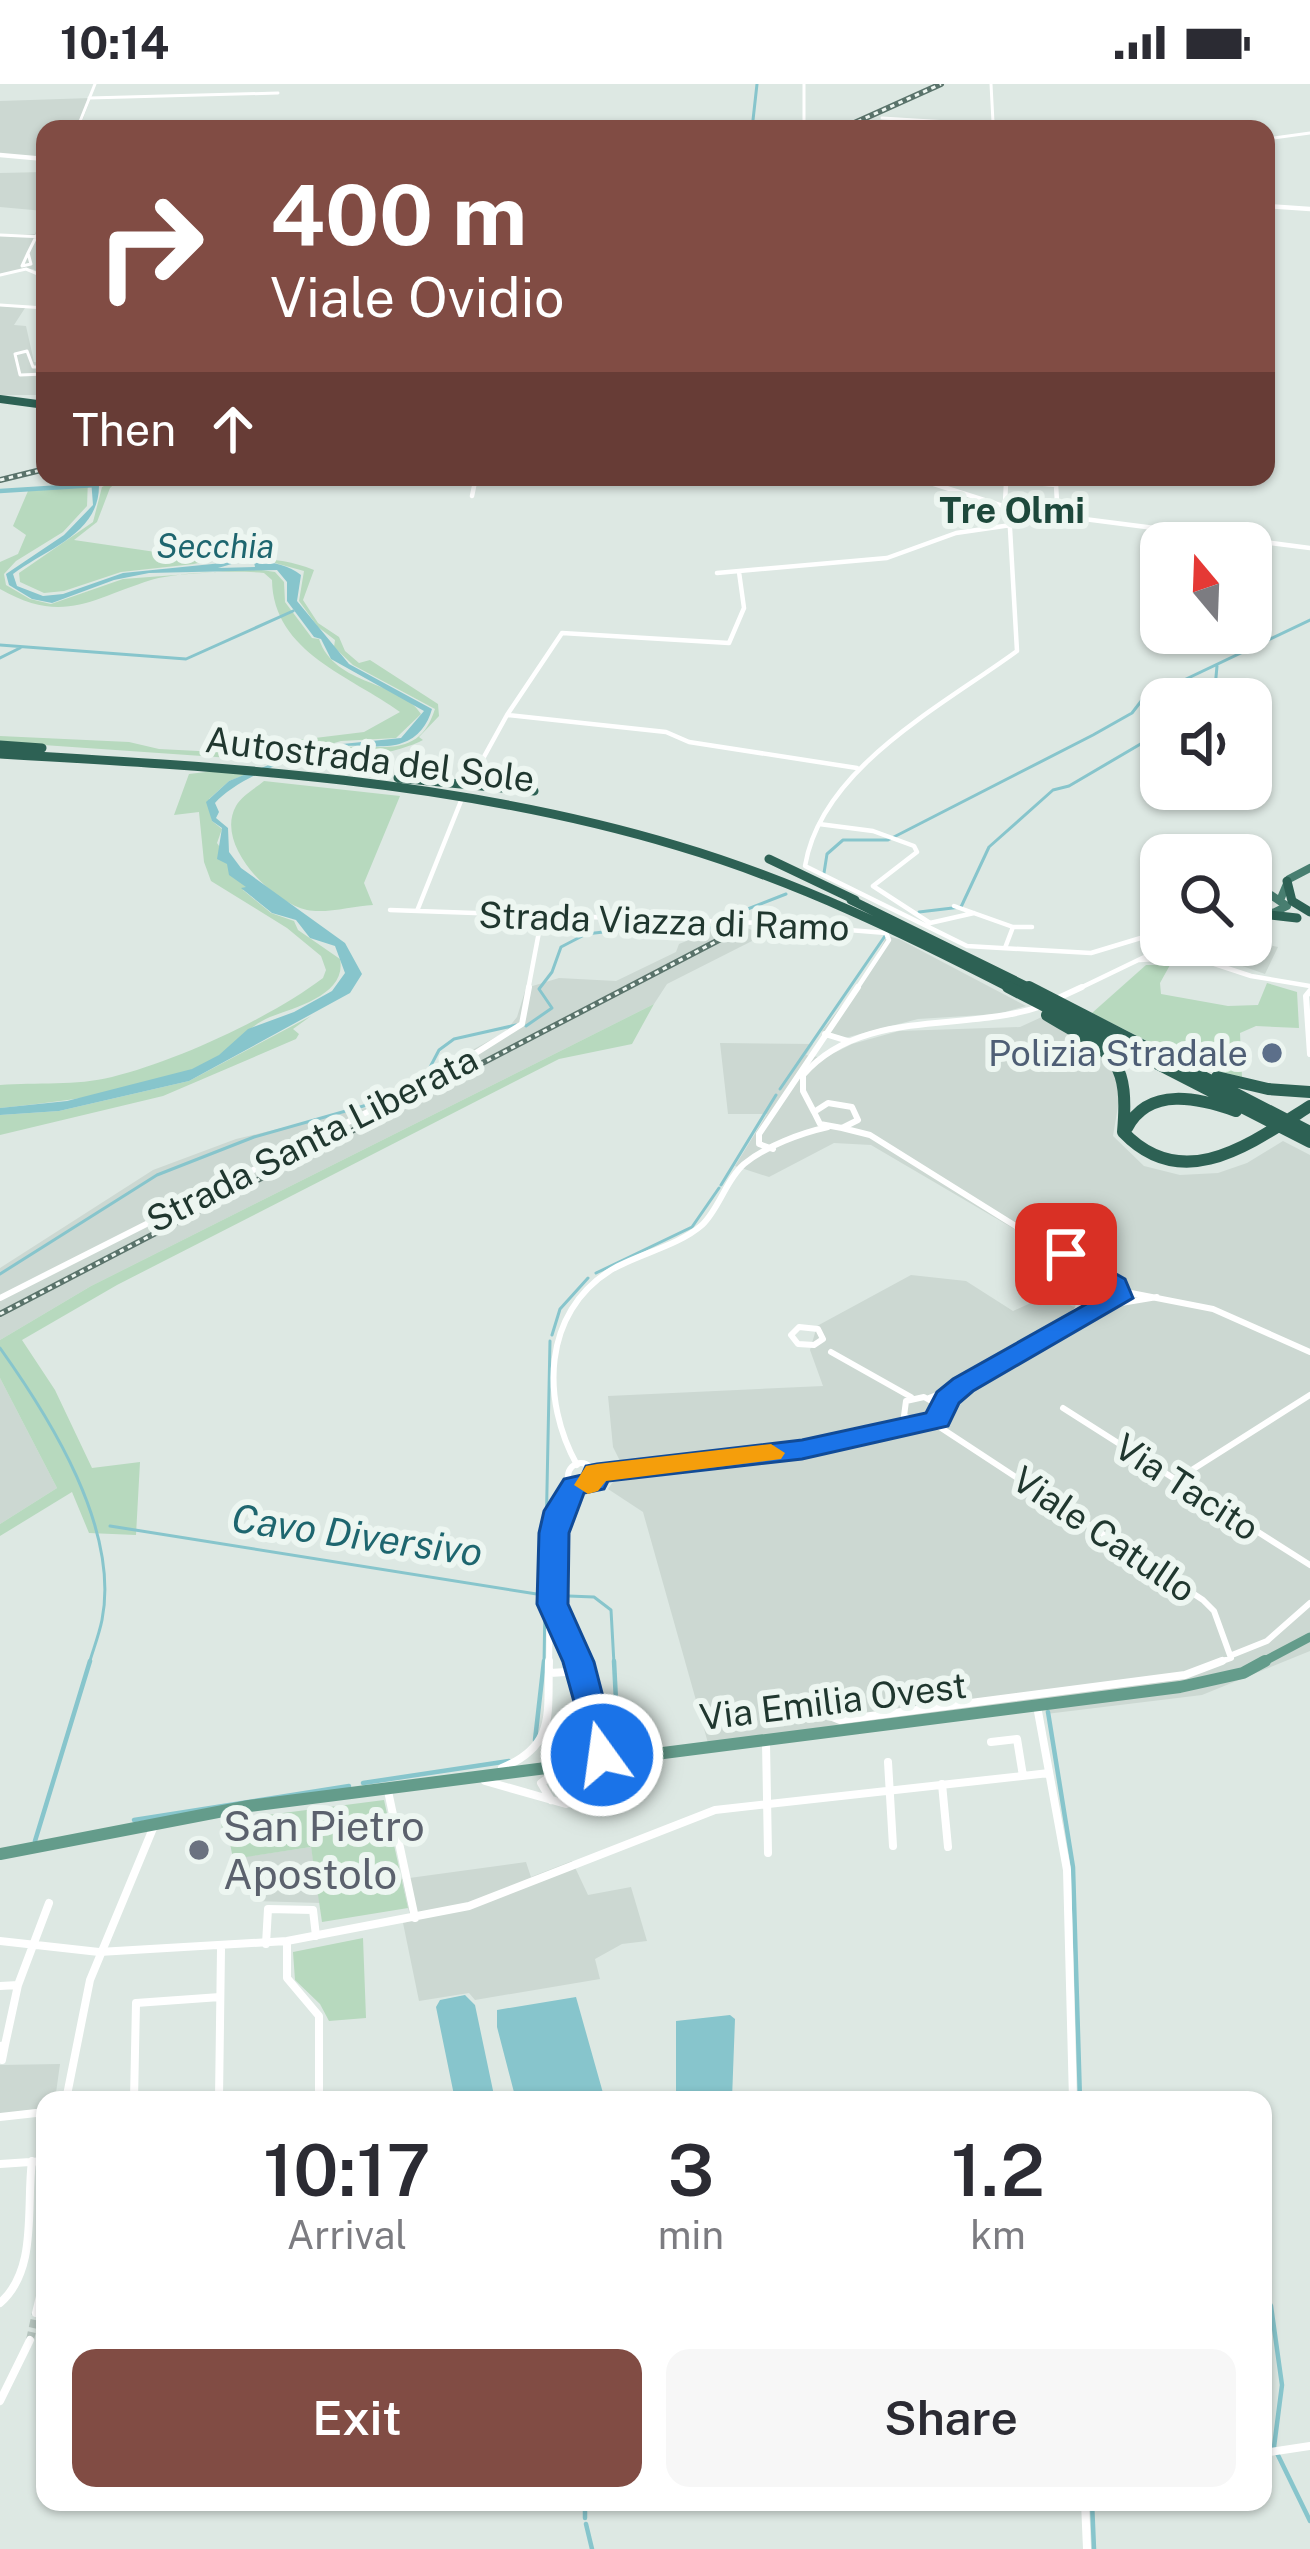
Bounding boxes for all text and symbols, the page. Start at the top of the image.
text: 10:14 [60,16,169,69]
text: 400 m [270,165,527,264]
icon: right [72,168,228,324]
text: Viale Ovidio [270,266,565,329]
icon: ahead [200,396,266,462]
text: Then [72,403,176,456]
district label: Tre Olmi [939,489,1085,531]
north arrow [1140,522,1272,654]
map controls [1140,522,1272,966]
water label: Secchia [156,527,274,565]
button: sound [1140,678,1272,810]
street label: Autostrada del Sole [203,718,537,800]
button: search [1140,834,1272,966]
street label: Strada Viazza di Ramo [478,894,850,948]
place label: Polizia Stradale [988,1032,1248,1074]
street label: Strada Santa Liberata [140,1037,484,1241]
marker: Polizia Stradale [1259,1040,1285,1066]
pin [1015,1203,1117,1305]
icon: arrive [1033,1221,1099,1287]
street label: Via Tacito [1107,1425,1267,1549]
street label: Viale Catullo [1005,1458,1203,1610]
water label: Cavo Diversivo [229,1495,485,1575]
street label: Via Emilia Ovest [697,1664,969,1738]
position arrow [539,1692,665,1818]
place label: San Pietro Apostolo [223,1801,425,1898]
marker: San Pietro Apostolo [186,1837,212,1863]
text: 10:17 [263,2128,431,2212]
text: 3 [668,2128,714,2212]
text: 1.2 [951,2128,1045,2212]
text: Arrival [287,2212,407,2258]
text: min [658,2212,724,2258]
text: km [970,2212,1026,2258]
button: Exit [72,2349,642,2487]
button: Share [666,2349,1236,2487]

